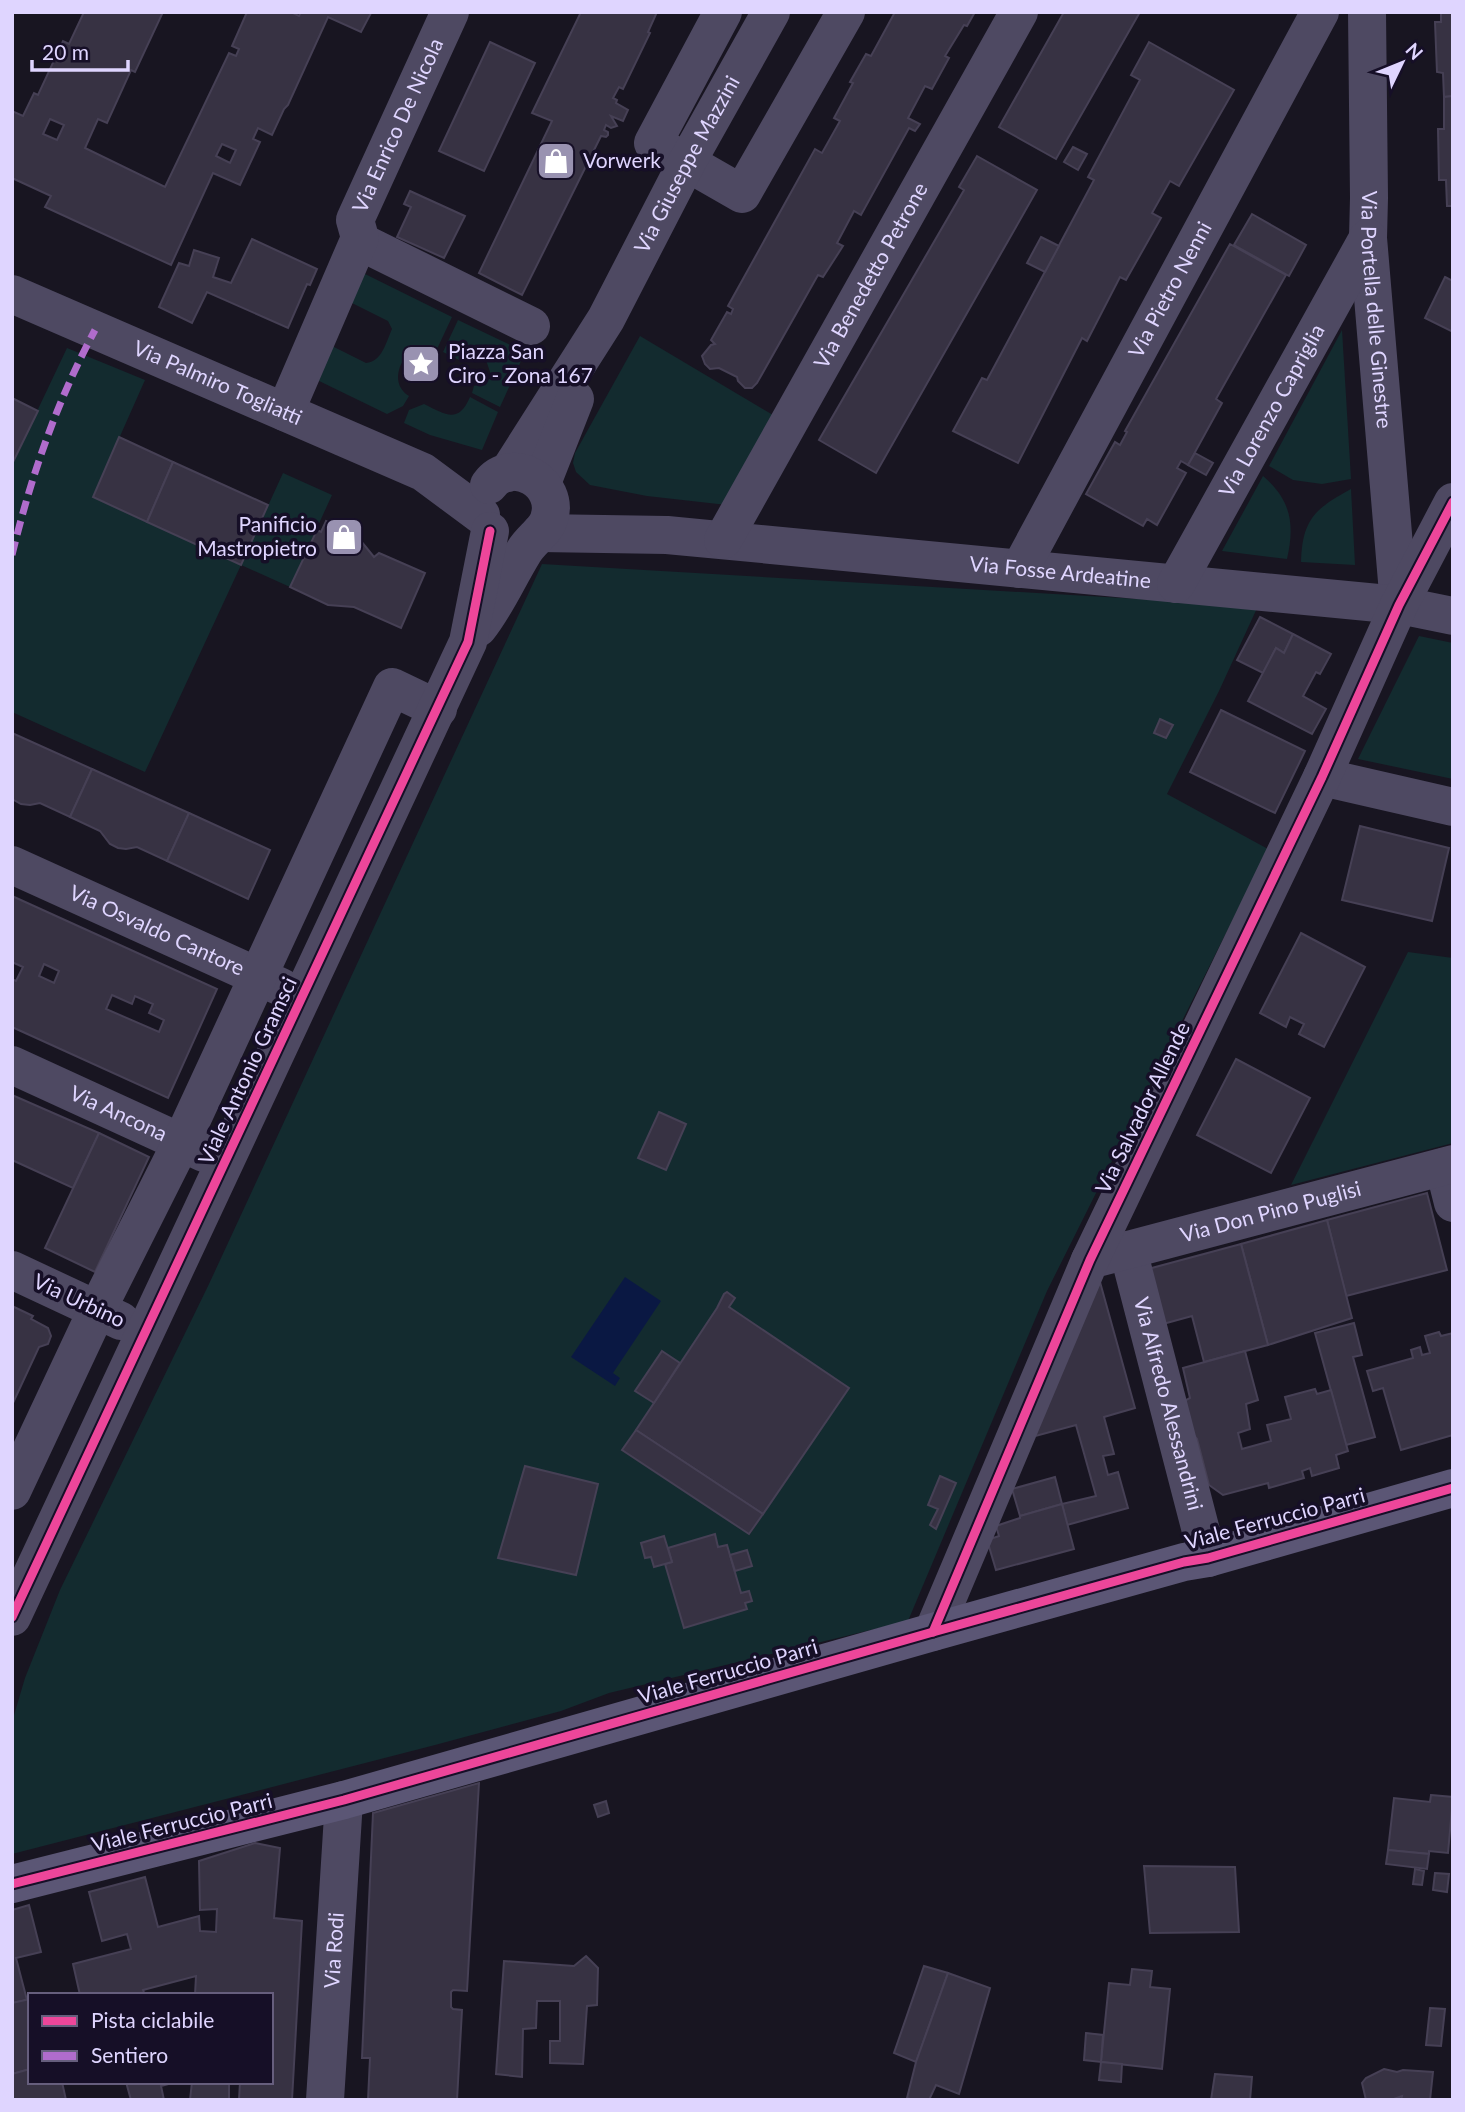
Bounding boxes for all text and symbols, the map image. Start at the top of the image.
scale bar [32,28,128,72]
north arrow [1367,28,1437,98]
street label: Via Enrico De Nicola [346,34,447,216]
text: N [1401,38,1428,64]
text: 20 m [42,39,89,64]
street label: Via Giuseppe Mazzini [628,71,744,257]
shop icon: Vorwerk [535,140,577,182]
place label: Vorwerk [583,147,661,172]
street label: Via Benedetto Petrone [808,178,932,372]
street label: Via Portella delle Ginestre [1357,191,1398,429]
street label: Via Pietro Nenni [1122,217,1216,362]
street label: Via Lorenzo Capriglia [1213,319,1329,501]
street label: Via Palmiro Togliatti [130,334,306,429]
place label: Piazza San Ciro - Zona 167 [448,338,593,387]
place icon: Piazza San Ciro - Zona 167 [400,343,442,385]
place label: Panificio Mastropietro [197,511,317,560]
shop icon: Panificio Mastropietro [323,516,365,558]
street label: Via Fosse Ardeatine [968,550,1152,592]
street label: Via Osvaldo Cantore [66,879,249,980]
street label: Viale Antonio Gramsci [192,973,301,1168]
street label: Via Salvador Allende [1089,1017,1194,1197]
street label: Via Ancona [66,1079,172,1145]
street label: Via Don Pino Puglisi [1177,1175,1363,1247]
street label: Via Urbino [30,1268,130,1332]
street label: Via Alfredo Alessandrini [1130,1294,1209,1513]
street label: Viale Ferruccio Parri [1182,1481,1367,1554]
street label: Viale Ferruccio Parri [635,1633,820,1708]
street label: Viale Ferruccio Parri [89,1787,275,1856]
street label: Via Rodi [318,1911,348,1989]
legend [28,1993,273,2084]
text: Pista ciclabile [91,2007,214,2032]
text: Sentiero [91,2042,168,2067]

